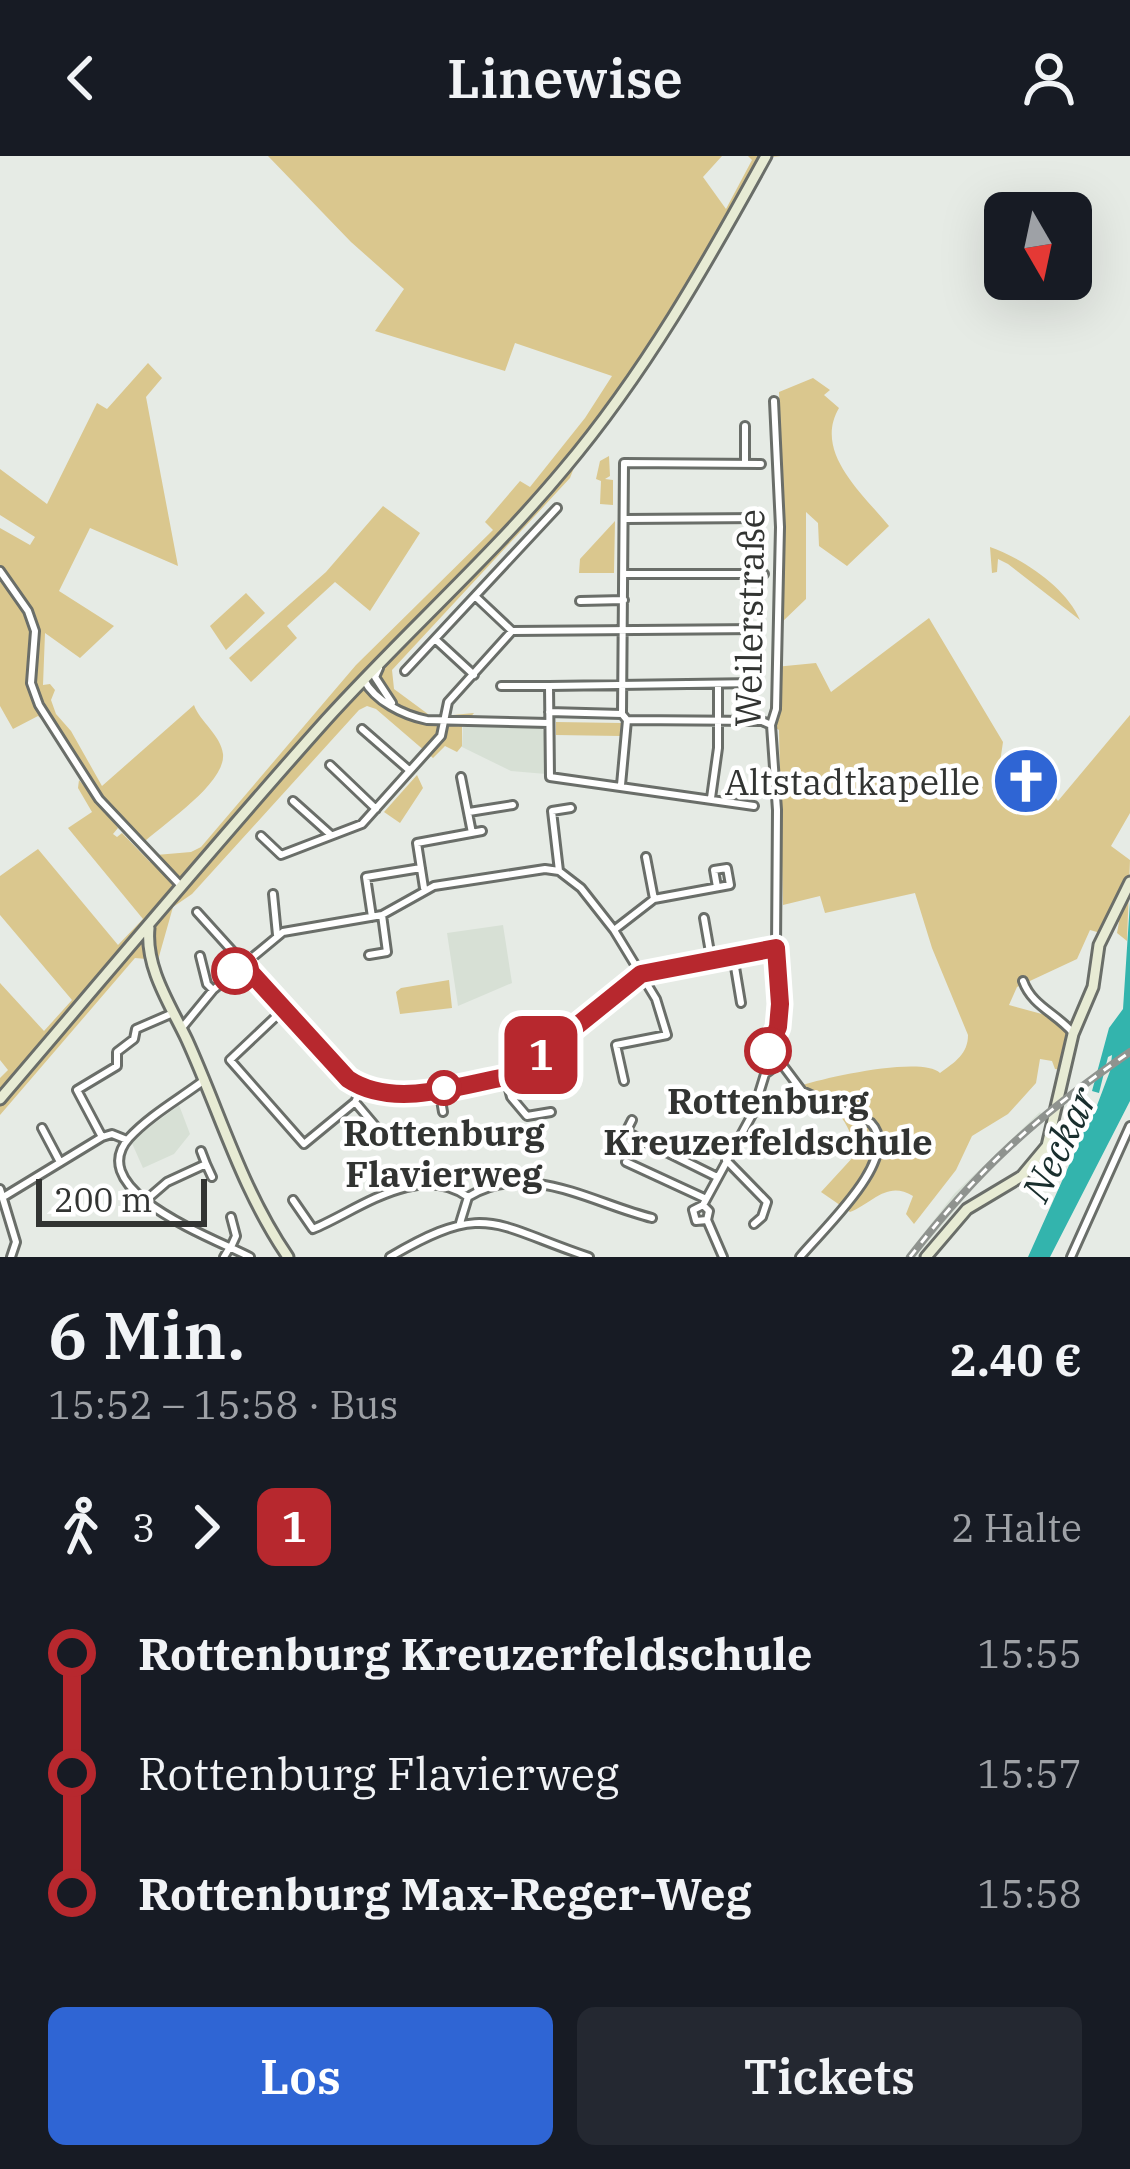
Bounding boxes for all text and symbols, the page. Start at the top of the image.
text: Linewise [447,43,683,113]
icon: back [48,45,114,111]
icon: person [1016,45,1082,111]
north arrow [984,192,1092,300]
map controls [984,192,1092,300]
street label: Weilerstraße [724,509,774,727]
church icon: Altstadtkapelle [991,746,1061,816]
place label: Altstadtkapelle [725,758,980,805]
unlabelled marker [213,949,257,993]
line badge: 1 [502,1016,580,1094]
text: 1 [528,1027,554,1082]
marker: Rottenburg Kreuzerfeldschule [746,1029,790,1073]
marker: Rottenburg Flavierweg [428,1072,460,1104]
place label: Rottenburg Kreuzerfeldschule [603,1077,933,1165]
water label: Neckar [1009,1078,1109,1210]
place label: Rottenburg Flavierweg [343,1109,545,1197]
scale bar [36,1173,207,1226]
text: 200 m [54,1178,153,1221]
text: 6 Min. [48,1291,245,1377]
text: 2.40 € [950,1330,1082,1388]
text: 15:52 – 15:58 · Bus [48,1379,398,1430]
icon: walk [48,1494,114,1560]
icon: forward [173,1494,239,1560]
text: 1 [281,1499,307,1554]
text: 3 [132,1502,155,1553]
text: 2 Halte [951,1502,1082,1553]
text: Rottenburg Kreuzerfeldschule [138,1624,812,1682]
text: 15:55 [977,1628,1082,1679]
text: Rottenburg Flavierweg [138,1744,619,1802]
text: 15:57 [977,1748,1082,1799]
text: Rottenburg Max-Reger-Weg [138,1864,752,1922]
text: 15:58 [977,1868,1082,1919]
button: Los [48,2007,553,2145]
button: Tickets [577,2007,1082,2145]

